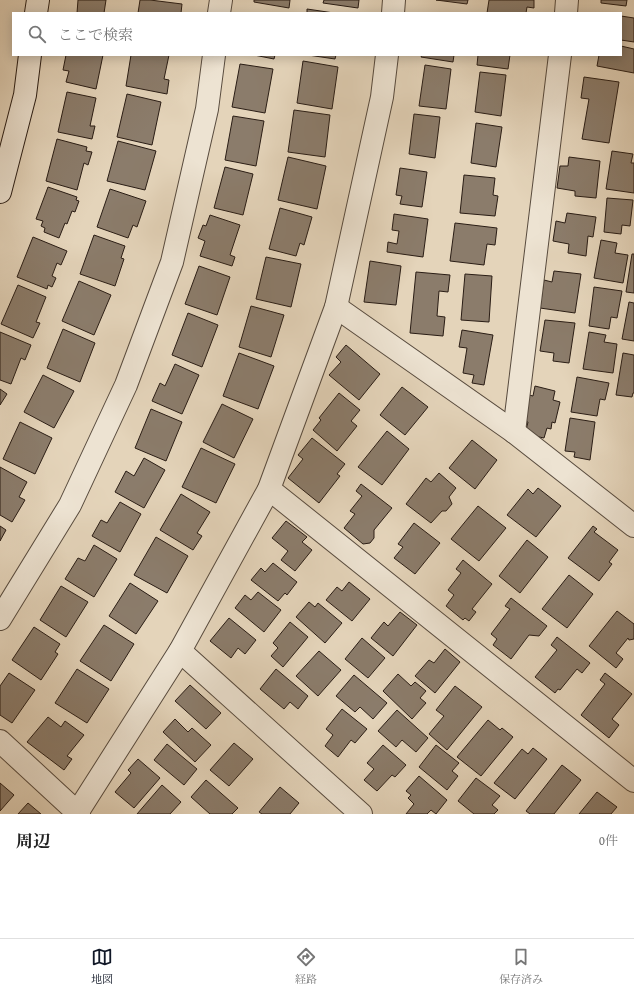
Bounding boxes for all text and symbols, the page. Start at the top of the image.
search box [12,12,622,56]
icon: search [26,23,48,45]
text: ここで検索 [58,24,133,45]
text: 周辺 [16,828,50,853]
text: 0件 [599,831,618,850]
tab: 地図 [91,946,113,987]
tab: 経路 [295,946,317,987]
tab: 保存済み [499,946,543,987]

